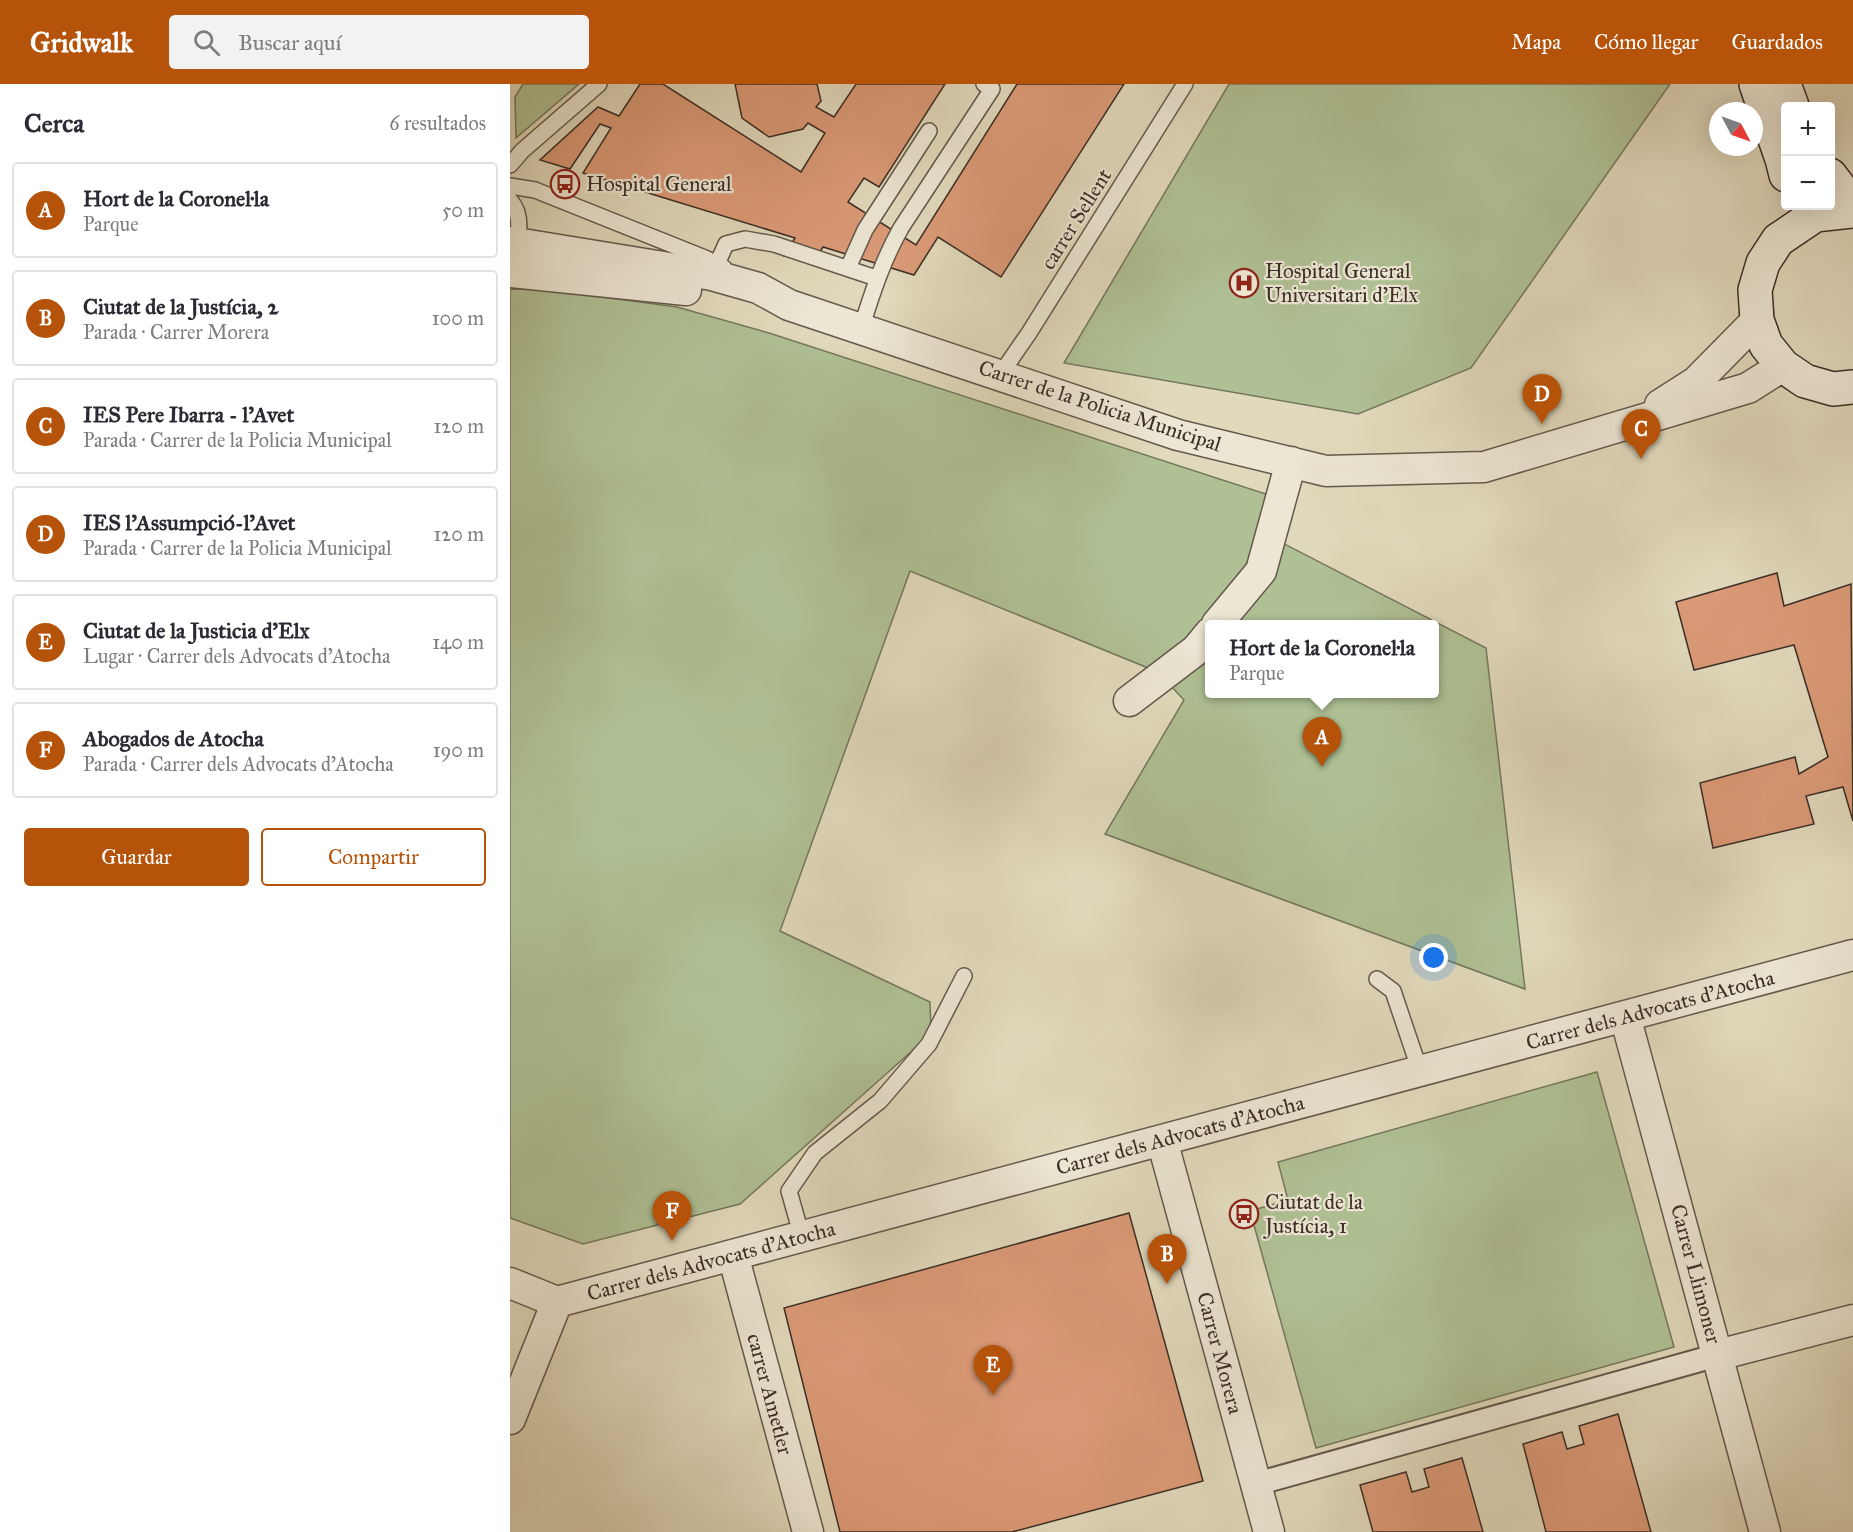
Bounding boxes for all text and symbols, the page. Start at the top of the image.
search box [169,15,589,69]
text: Gridwalk [30,25,133,60]
icon: search [190,26,223,59]
text: Buscar aquí [238,29,342,56]
text: Mapa [1511,29,1561,55]
text: Cómo llegar [1594,29,1698,55]
text: Guardados [1731,29,1823,55]
north arrow [1709,102,1763,156]
map controls [1781,102,1835,210]
button: + [1781,102,1835,156]
text: Cerca [24,107,84,139]
text: 6 resultados [389,111,486,135]
button: − [1781,156,1835,210]
street label: carrer Sellent [1035,163,1118,274]
bus stop icon: Hospital General [549,168,581,200]
place label: Hospital General [586,171,732,197]
text: Hort de la Coronel·la [83,185,269,212]
text: A [39,198,52,222]
text: 50 m [442,198,484,222]
text: Parque [83,212,139,236]
place label: Hospital General Universitari d'Elx [1265,258,1419,308]
hospital icon: Hospital General Universitari d'Elx [1228,267,1260,299]
text: Ciutat de la Justícia, 2 [83,293,278,320]
text: B [39,306,52,330]
text: 100 m [432,306,484,330]
text: Parada · Carrer Morera [83,320,269,344]
street label: Carrer de la Policia Municipal [975,354,1225,458]
pin: D [1522,374,1562,424]
text: IES Pere Ibarra - l'Avet [83,401,294,428]
pin: C [1622,410,1660,459]
text: C [39,414,52,438]
text: 120 m [433,414,484,438]
text: Parada · Carrer de la Policia Municipal [83,428,392,452]
text: IES l'Assumpció-l'Avet [83,509,295,536]
text: D [38,522,53,546]
text: 120 m [433,522,484,546]
text: Parada · Carrer de la Policia Municipal [83,536,392,560]
text: Ciutat de la Justicia d'Elx [83,617,309,644]
popup [1205,620,1439,698]
text: E [38,630,53,654]
text: 140 m [432,630,484,654]
text: Hort de la Coronel·la [1229,634,1415,661]
text: Lugar · Carrer dels Advocats d'Atocha [83,644,391,668]
text: Parque [1229,661,1284,685]
pin: A [1302,718,1342,767]
text: Abogados de Atocha [83,725,264,752]
text: F [39,738,52,762]
text: 190 m [433,738,484,762]
text: Parada · Carrer dels Advocats d'Atocha [83,752,394,776]
button: Guardar [24,828,249,886]
button: Compartir [261,828,486,886]
your location [1419,943,1448,972]
street label: Carrer dels Advocats d'Atocha [1523,964,1777,1056]
street label: Carrer dels Advocats d'Atocha [1053,1089,1307,1181]
place label: Ciutat de la Justícia, 1 [1263,1189,1363,1239]
pin: F [652,1192,692,1241]
bus stop icon: Ciutat de la Justícia, 1 [1228,1198,1260,1230]
street label: Carrer Llimoner [1665,1201,1727,1347]
street label: Carrer dels Advocats d'Atocha [584,1215,838,1307]
pin: B [1148,1234,1186,1284]
street label: Carrer Morera [1191,1289,1249,1417]
street label: carrer Ametler [741,1330,799,1458]
pin: E [974,1346,1012,1395]

